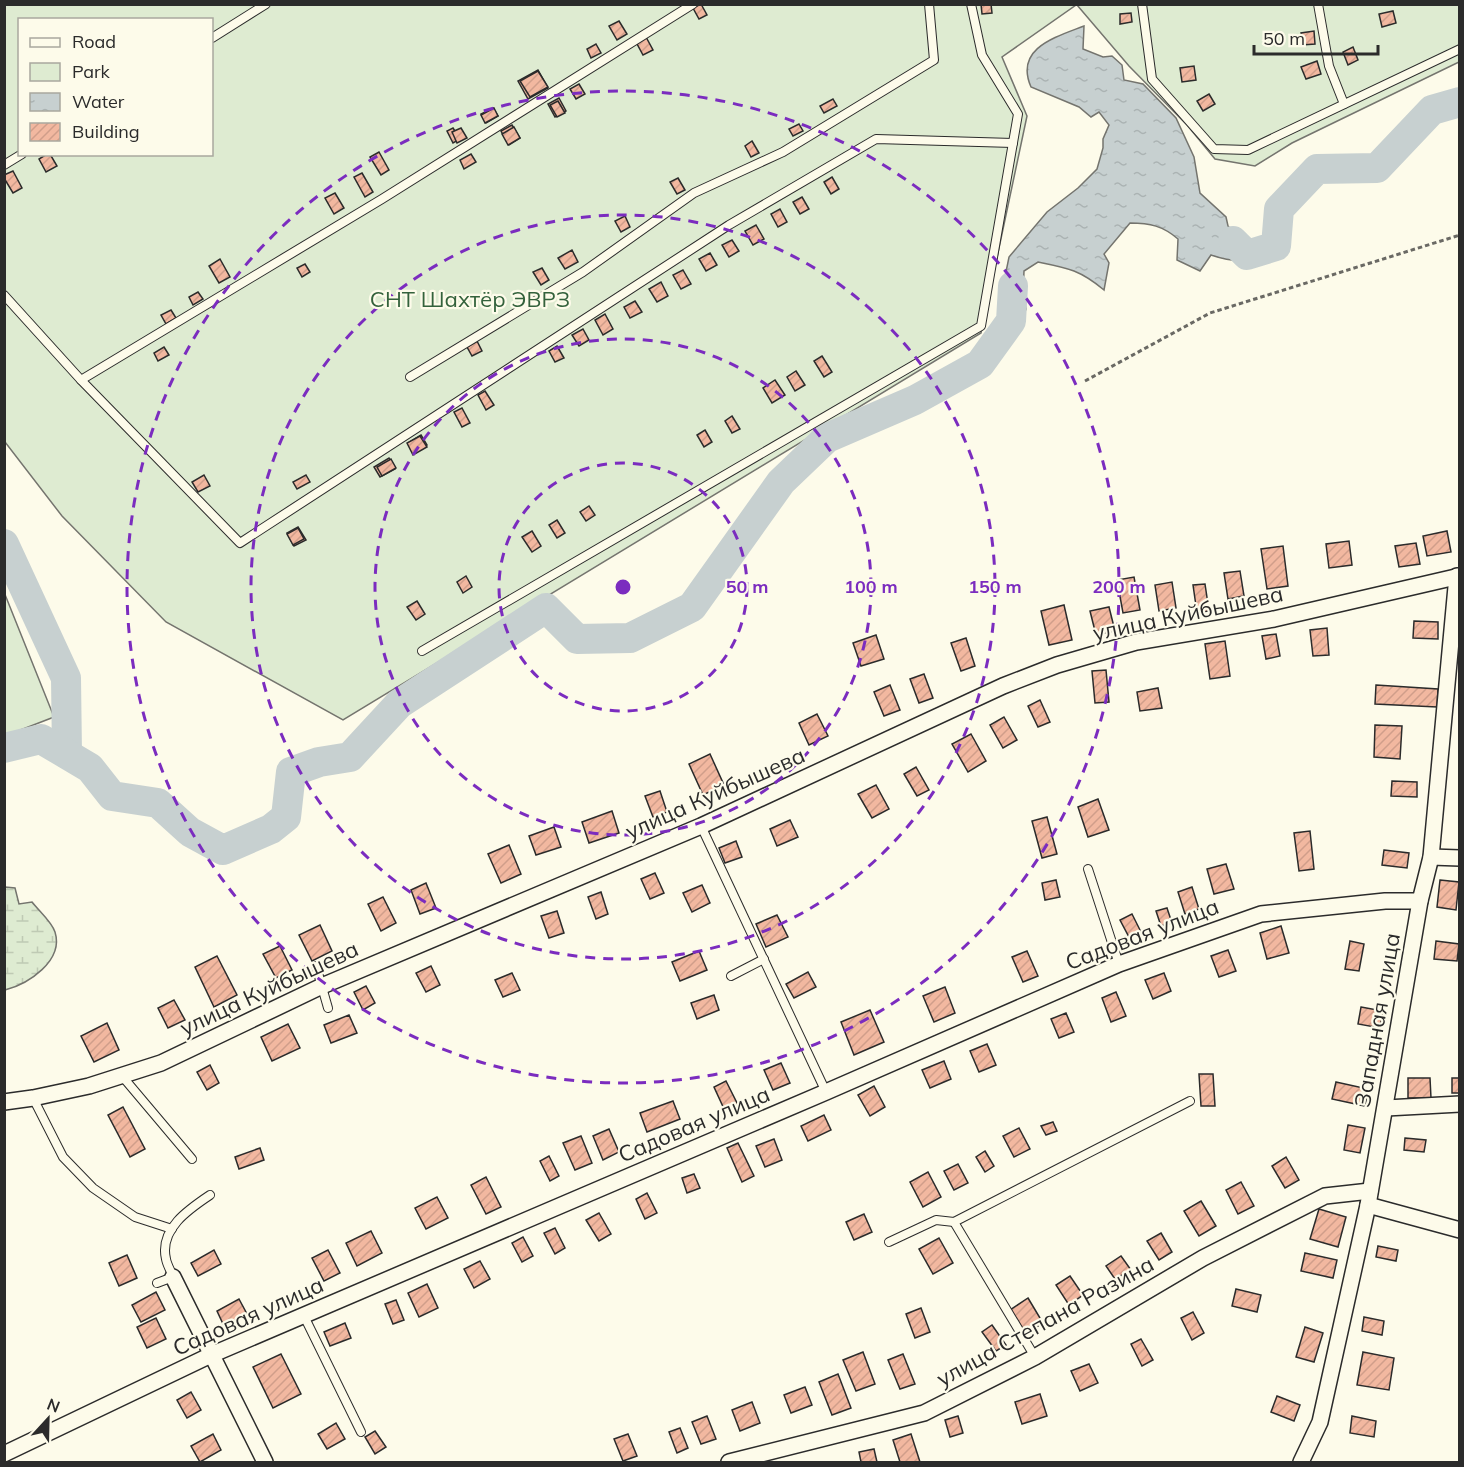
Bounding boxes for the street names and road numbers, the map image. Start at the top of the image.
street label: улица Куйбышева [1090,579,1286,647]
street label: улица Куйбышева [621,741,809,845]
street label: Садовая улица [1061,892,1223,976]
street label: Западная улица [1348,931,1406,1109]
street label: улица Куйбышева [175,934,363,1042]
street label: Садовая улица [614,1079,774,1169]
street label: улица Степана Разина [931,1250,1159,1392]
street label: Садовая улица [168,1270,328,1362]

